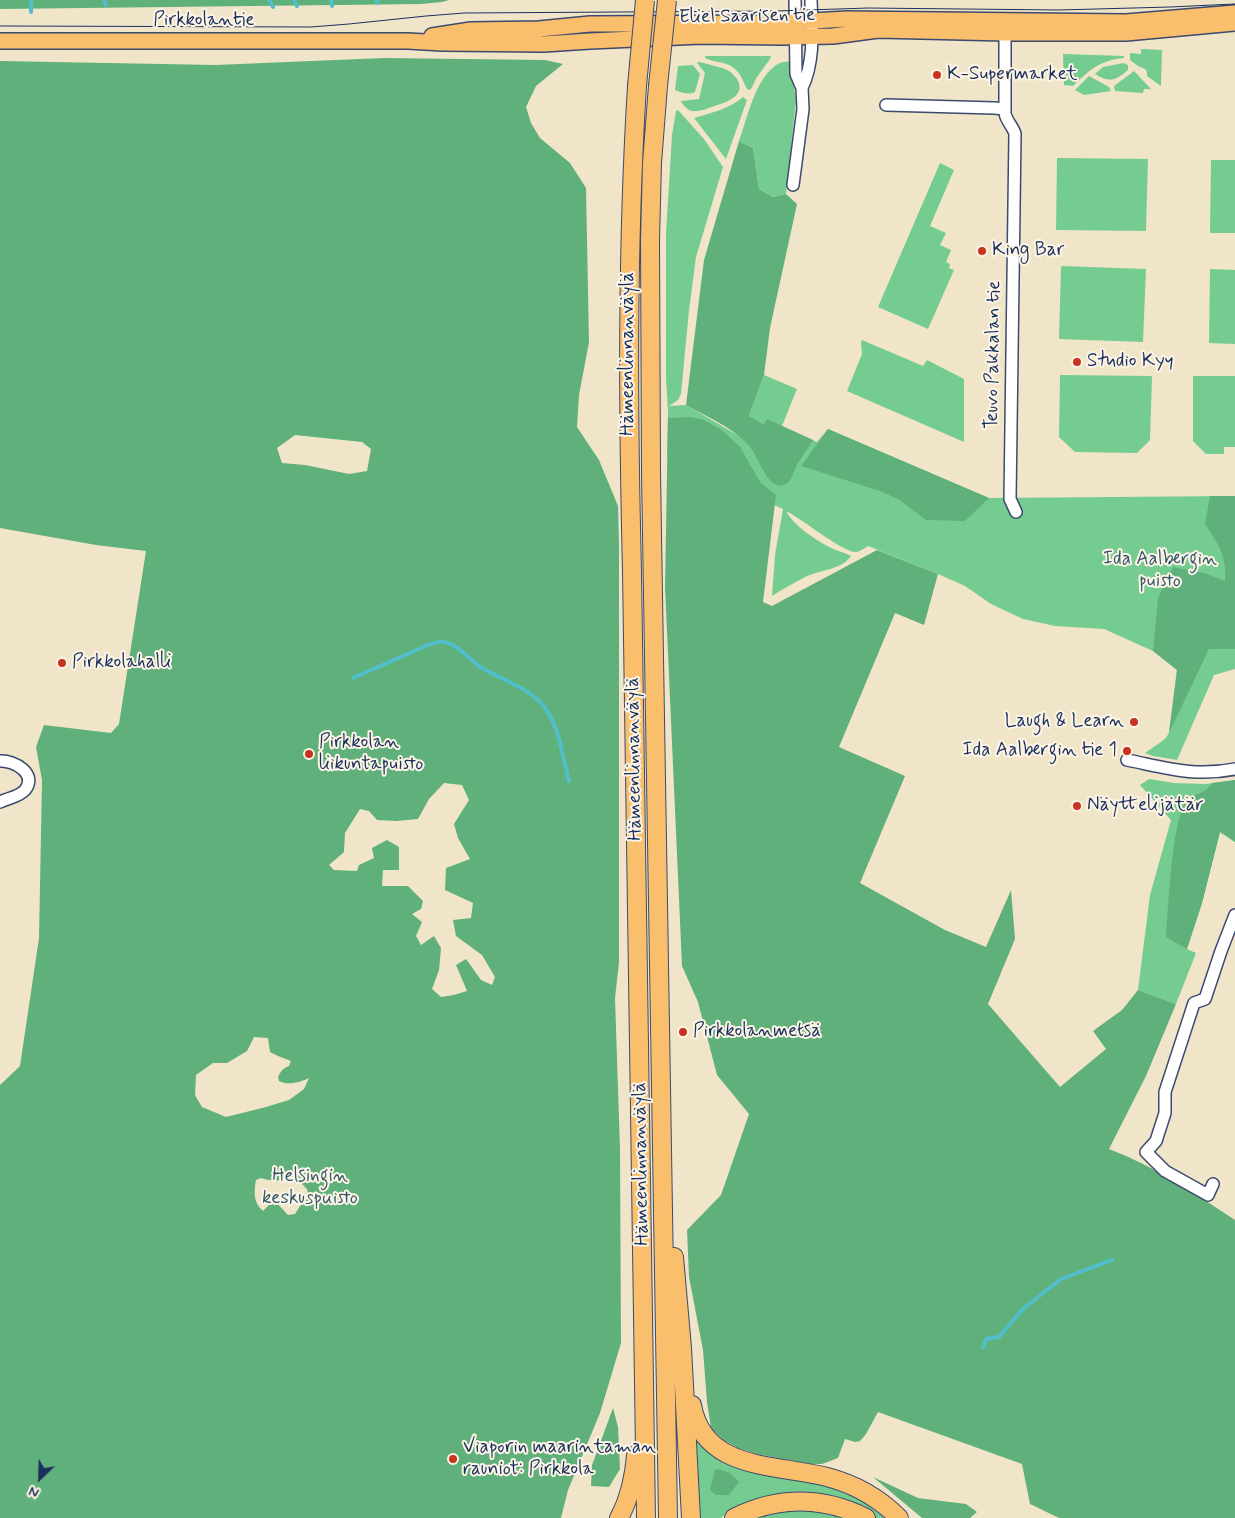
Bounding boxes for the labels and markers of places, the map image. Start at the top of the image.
place label: K-Supermarket [947,64,1077,86]
marker: K-Supermarket [931,69,943,81]
place label: King Bar [992,240,1064,262]
marker: King Bar [976,245,988,257]
place label: Studio Kyy [1087,351,1174,373]
marker: Studio Kyy [1071,356,1083,368]
place label: Pirkkolahalli [72,652,171,674]
marker: Pirkkolahalli [56,657,68,669]
place label: Laugh & Learn [1005,711,1124,733]
marker: Laugh & Learn [1128,716,1140,728]
place label: Pirkkolan liikuntapuisto [319,732,423,776]
place label: Ida Aalbergin tie 1 [963,740,1117,762]
marker: Ida Aalbergin tie 1 [1121,745,1133,757]
marker: Pirkkolan liikuntapuisto [303,748,315,760]
place label: Näyttelijätär [1087,795,1204,817]
marker: Näyttelijätär [1071,800,1083,812]
place label: Pirkkolanmetsä [693,1021,821,1043]
marker: Pirkkolanmetsä [677,1026,689,1038]
place label: Viaporin maarintaman rauniot: Pirkkola [463,1437,656,1481]
marker: Viaporin maarintaman rauniot: Pirkkola [447,1453,459,1465]

